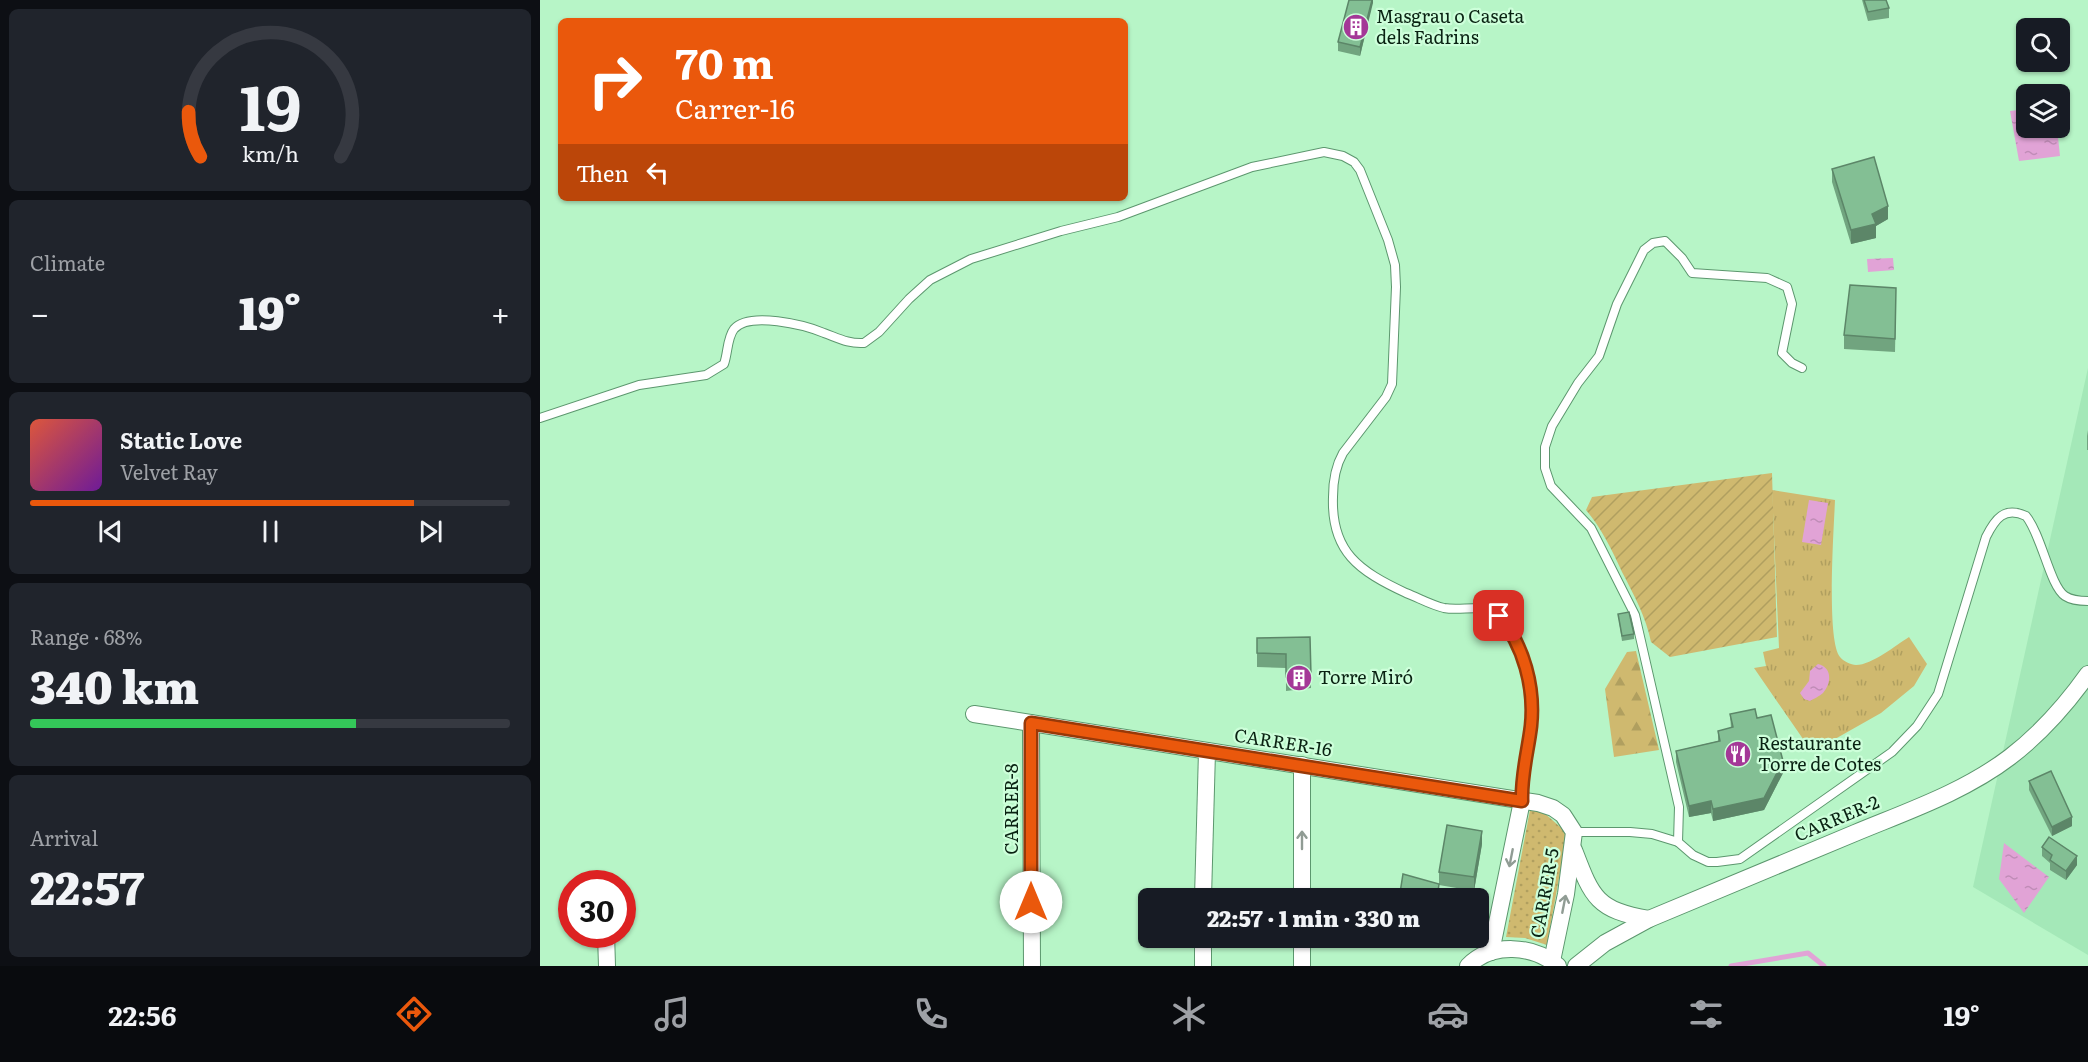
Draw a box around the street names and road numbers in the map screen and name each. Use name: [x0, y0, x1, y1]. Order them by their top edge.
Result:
street label: CARRER-16: [1232, 720, 1334, 763]
street label: CARRER-8: [997, 763, 1024, 855]
street label: CARRER-2: [1790, 788, 1883, 848]
street label: CARRER-5: [1522, 846, 1565, 940]

